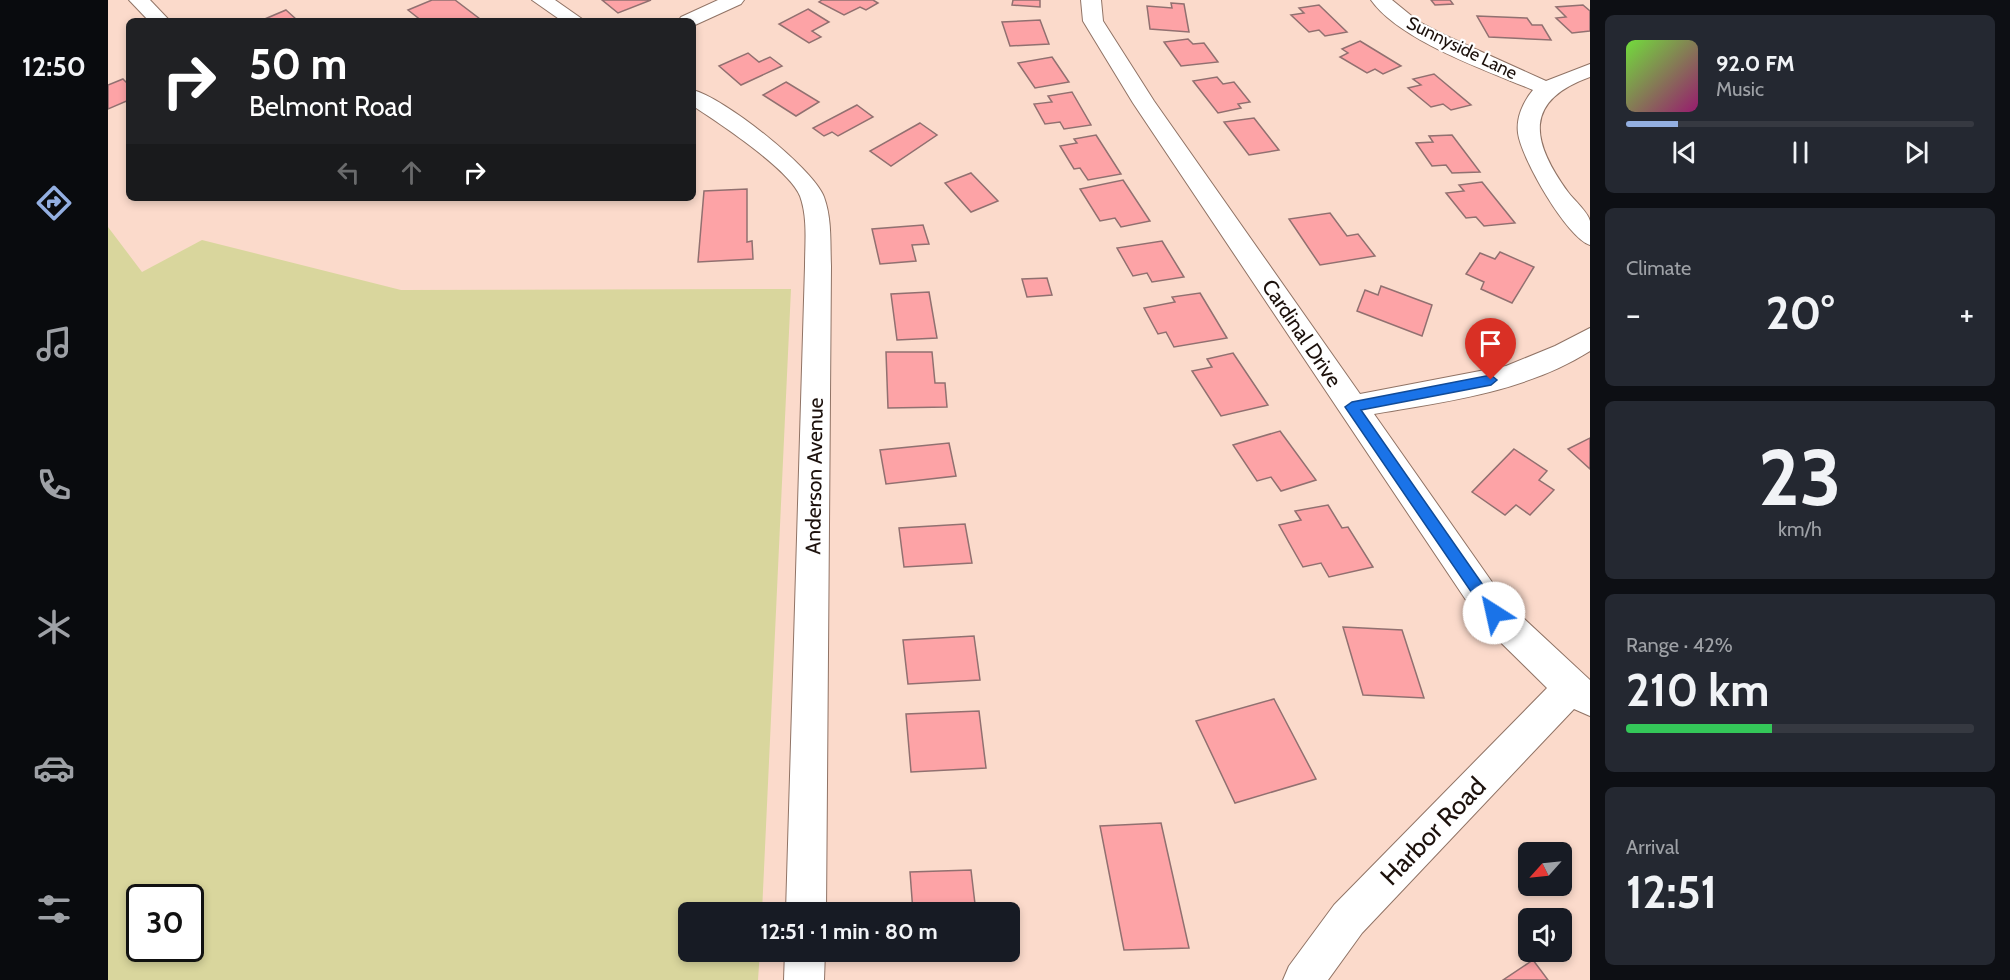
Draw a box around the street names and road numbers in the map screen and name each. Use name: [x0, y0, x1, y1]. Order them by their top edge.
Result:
street label: Sunnyside Lane: [1403, 12, 1521, 84]
street label: Cardinal Drive: [1257, 275, 1347, 392]
street label: Anderson Avenue: [800, 397, 828, 555]
street label: Harbor Road: [1374, 770, 1492, 892]

